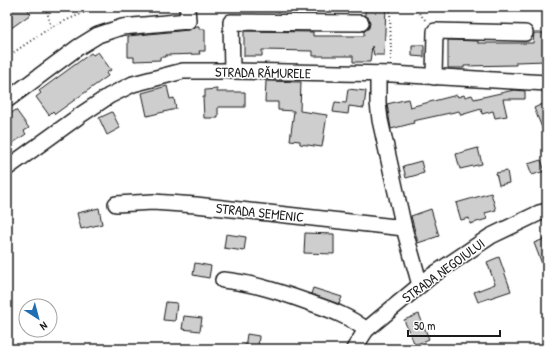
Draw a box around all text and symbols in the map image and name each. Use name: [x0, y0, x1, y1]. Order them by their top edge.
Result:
street label: STRADA RĂMURELE: [215, 62, 311, 82]
street label: STRADA SEMENIC: [215, 198, 305, 226]
street label: STRADA NEGOIULUI: [398, 233, 488, 307]
north arrow: [18, 298, 58, 338]
scale bar: [408, 312, 500, 338]
text: 50 m: [414, 317, 435, 334]
text: N: [37, 319, 50, 334]

